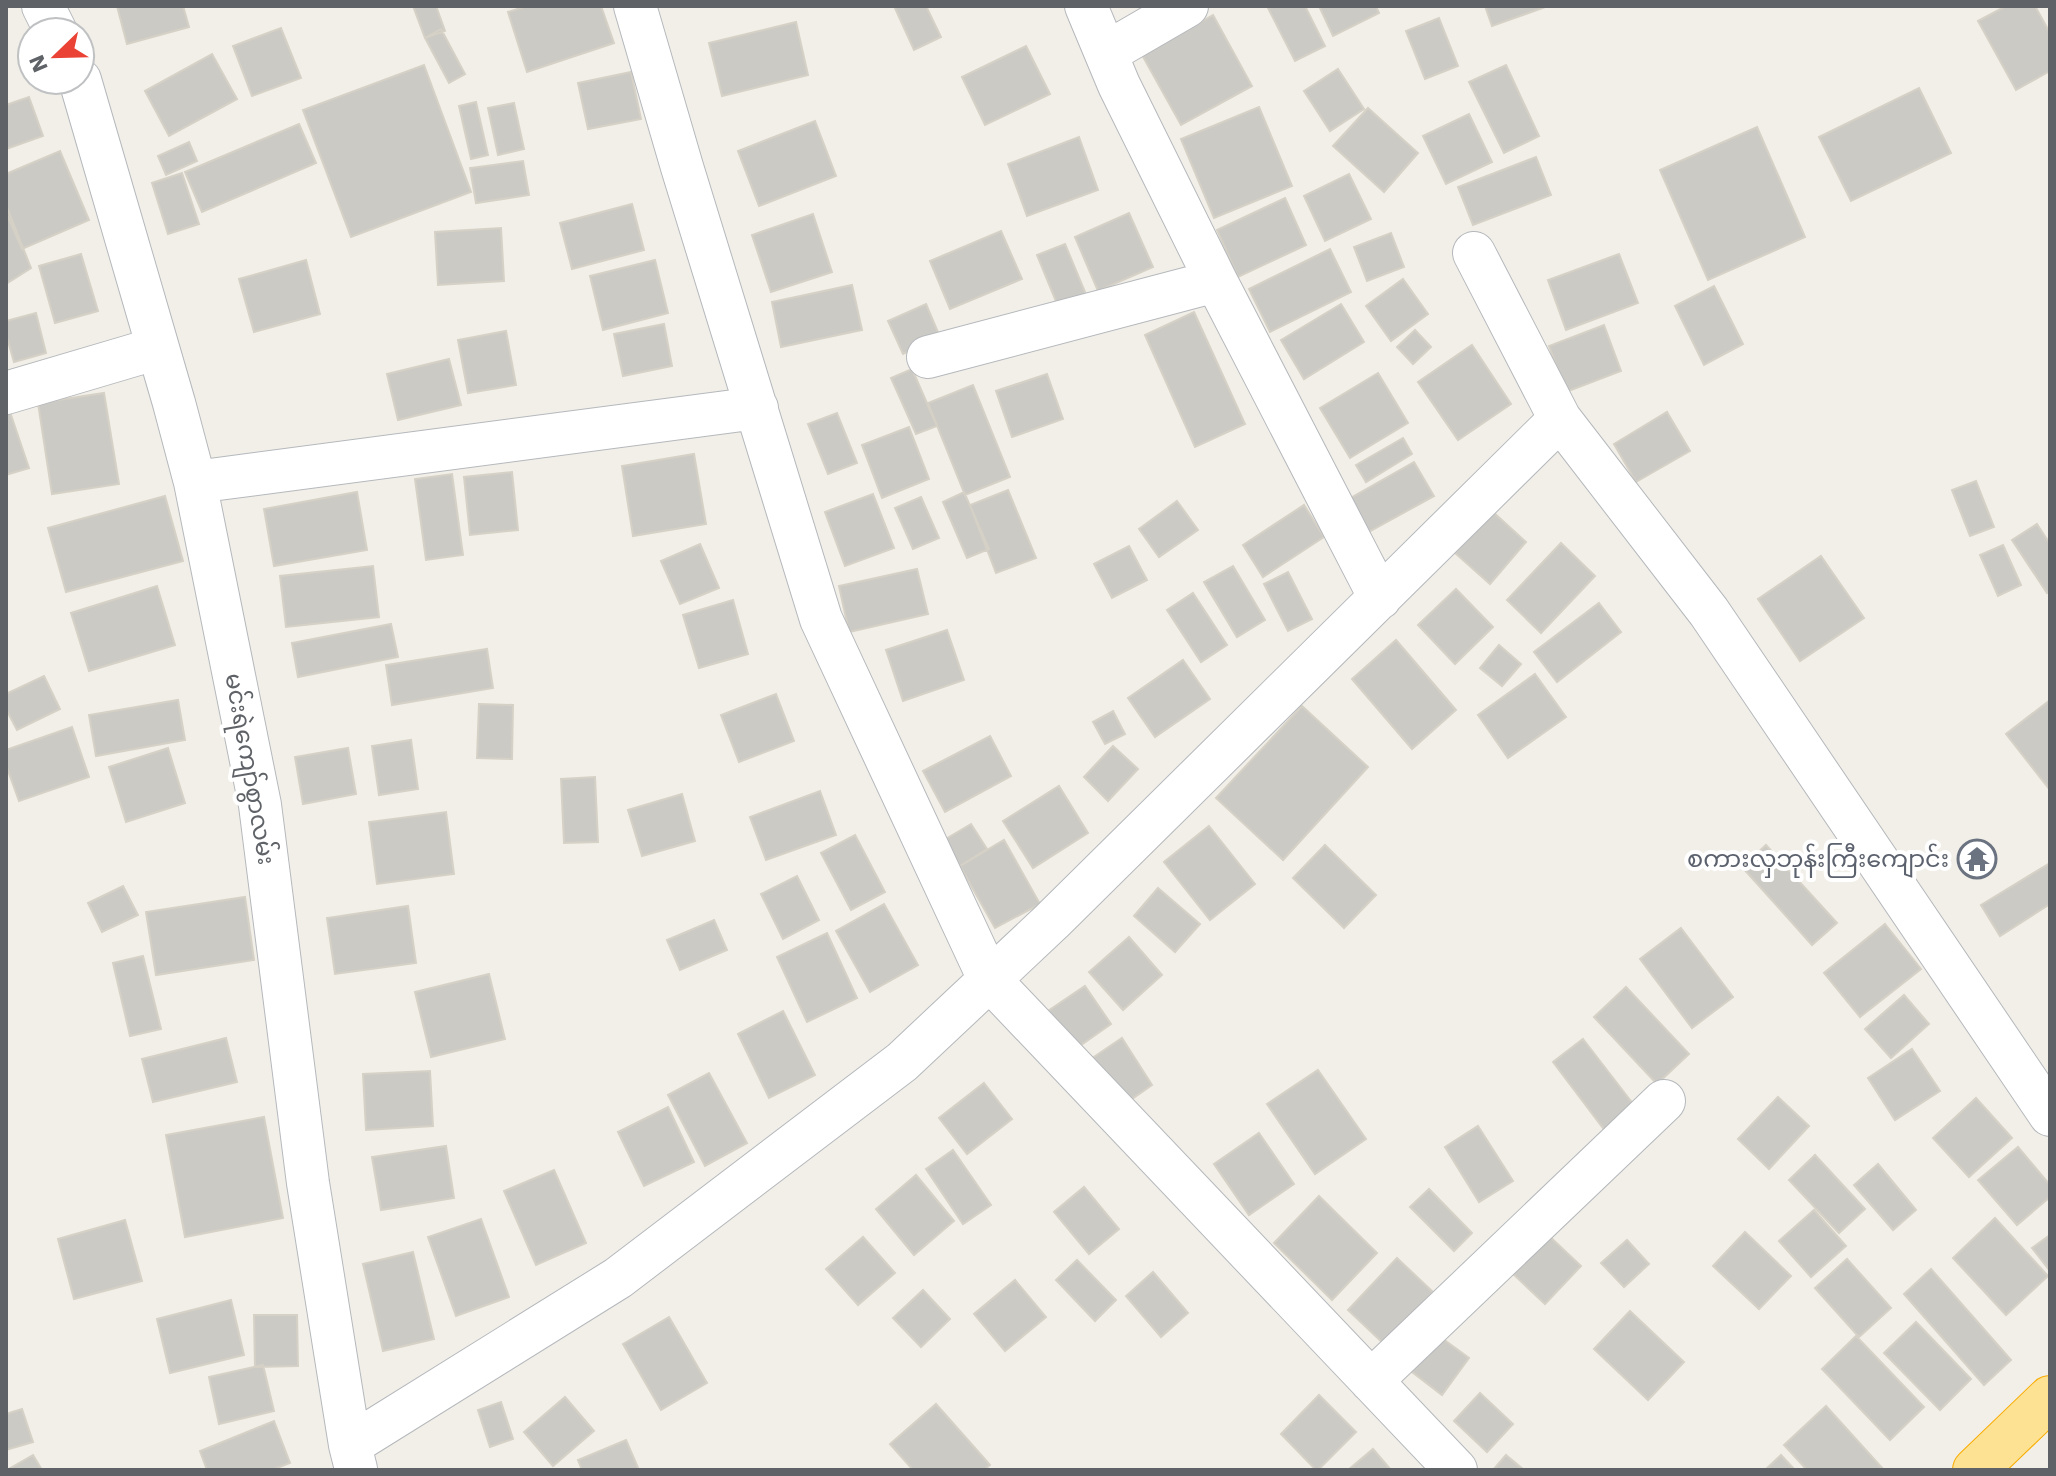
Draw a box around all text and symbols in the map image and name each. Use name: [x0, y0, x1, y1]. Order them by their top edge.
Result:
north arrow: [16, 16, 96, 96]
text: N: [23, 51, 53, 76]
street label: မင်းရဲကျော်စွာလမ်း: [214, 671, 283, 868]
temple icon: စကားလှဘုန်းကြီးကျောင်း: [1956, 838, 1998, 880]
place label: စကားလှဘုန်းကြီးကျောင်း: [1687, 843, 1949, 878]

